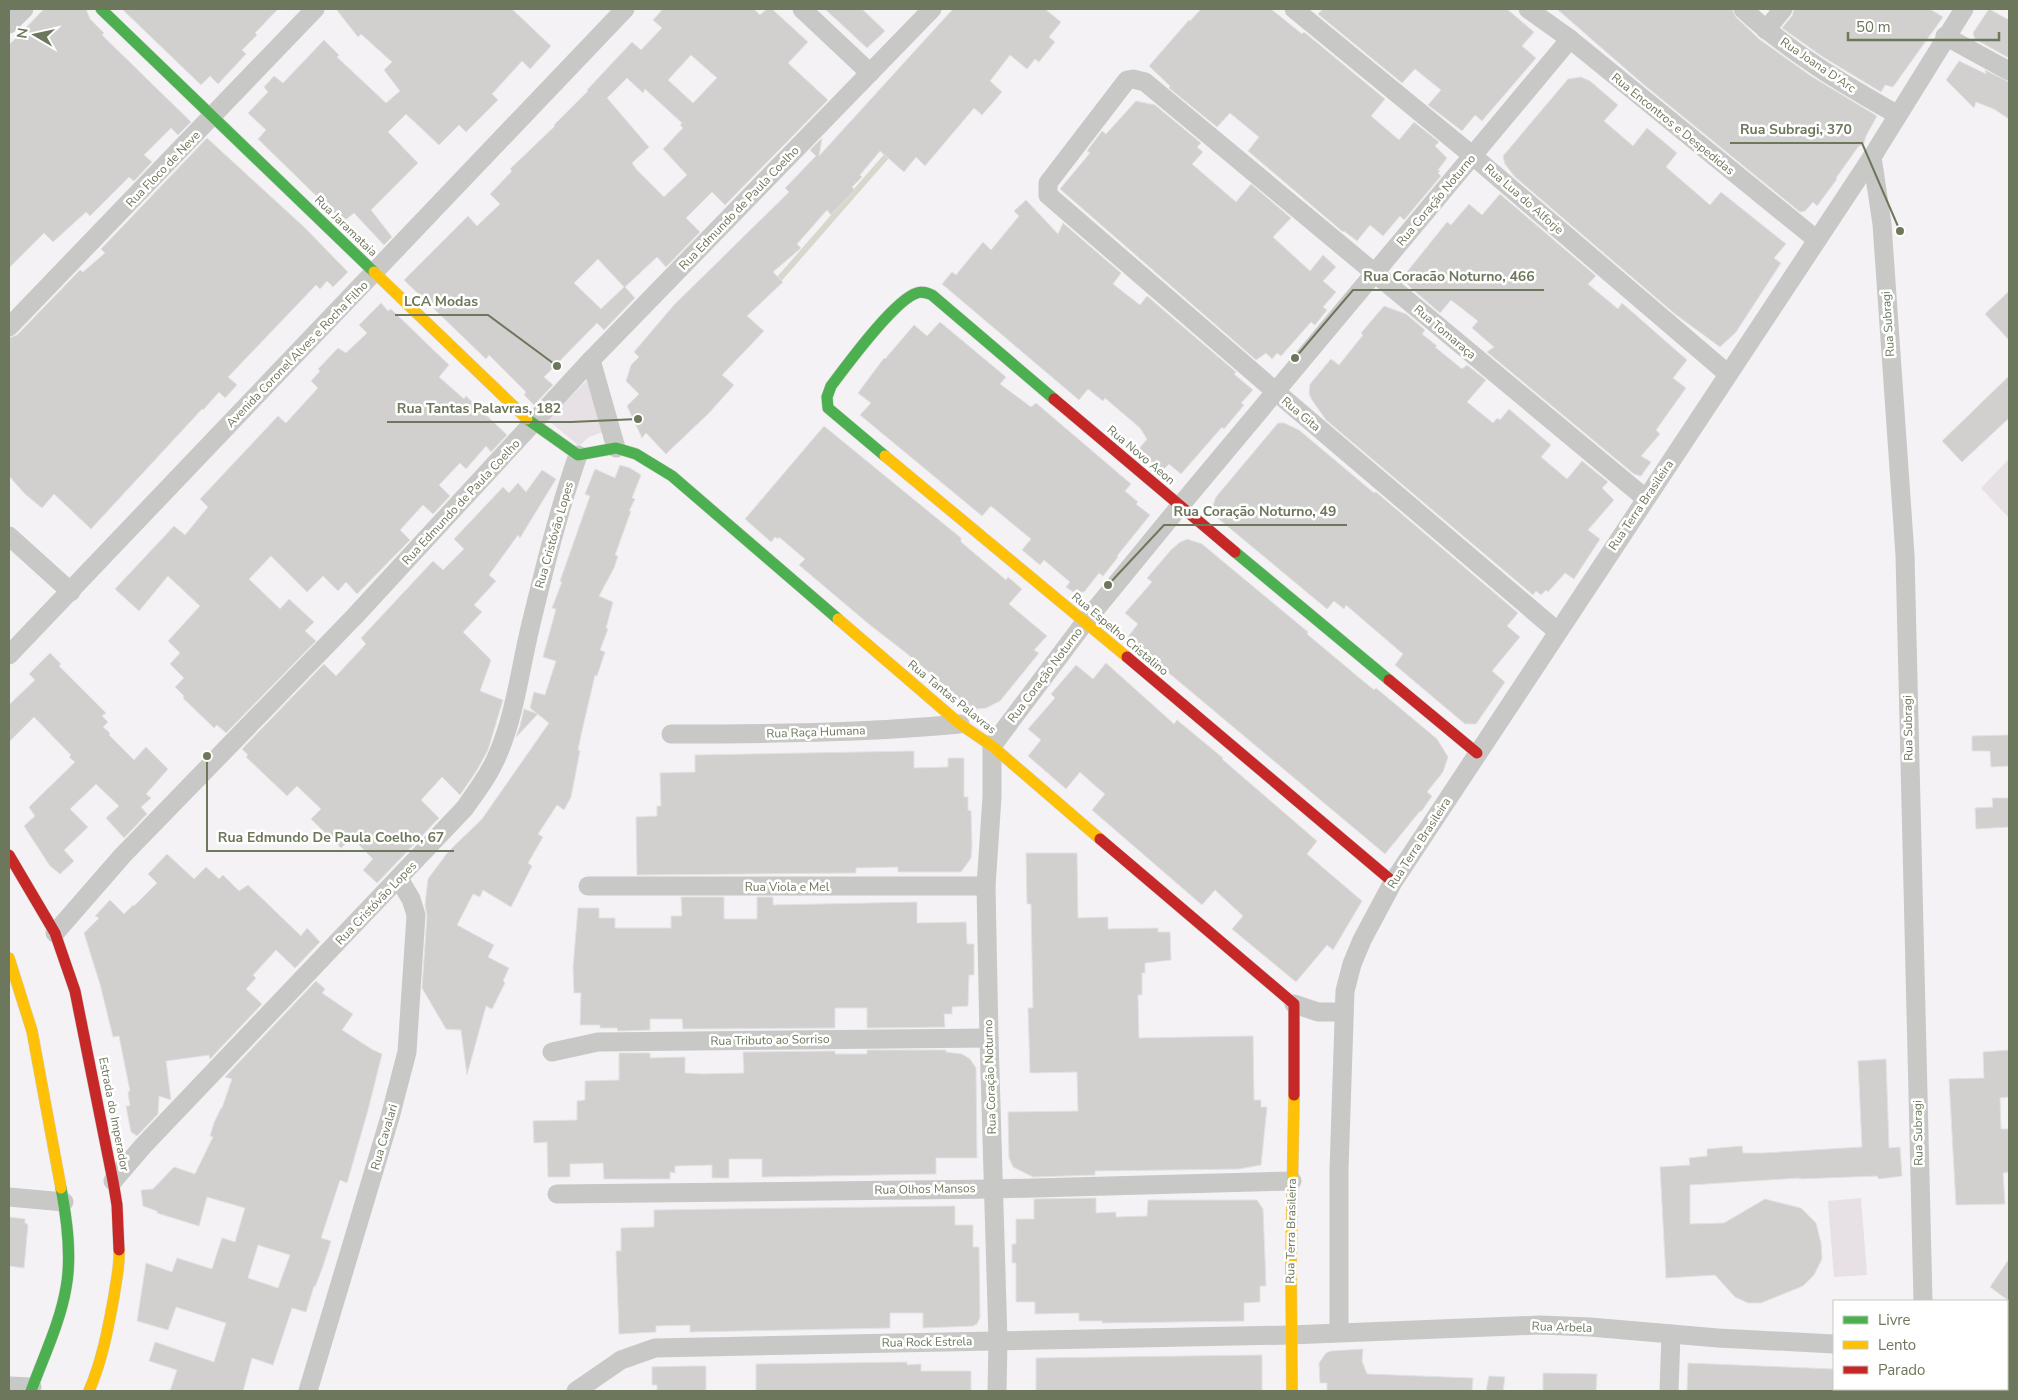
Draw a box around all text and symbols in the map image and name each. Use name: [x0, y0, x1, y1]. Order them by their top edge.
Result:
north arrow: [10, 10, 60, 60]
scale bar: [1848, 10, 1999, 42]
text: 50 m: [1856, 17, 1891, 37]
text: N: [12, 26, 33, 40]
street label: Rua Joana D'Arc: [1777, 34, 1859, 96]
street label: Rua Encontros e Despedidas: [1608, 69, 1738, 179]
callout: Rua Subragi, 370: [1730, 114, 1862, 143]
text: Rua Subragi, 370: [1740, 120, 1852, 139]
street label: Rua Floco de Neve: [122, 127, 204, 211]
street label: Rua Edmundo de Paula Coelho: [675, 142, 803, 273]
street label: Rua Coração Noturno: [1393, 151, 1479, 249]
street label: Rua Lua do Alforje: [1481, 160, 1567, 238]
street label: Rua Jaramataia: [311, 192, 381, 260]
callout: Rua Coracão Noturno, 466: [1353, 261, 1544, 290]
text: Rua Coracão Noturno, 466: [1363, 267, 1535, 286]
street label: Avenida Coronel Alves e Rocha Filho: [223, 277, 372, 431]
callout: LCA Modas: [395, 286, 488, 315]
street label: Rua Subragi: [1878, 291, 1898, 357]
text: LCA Modas: [404, 292, 478, 311]
street label: Rua Tomaraça: [1411, 301, 1479, 363]
callout: Rua Tantas Palavras, 182: [387, 393, 571, 422]
street label: Rua Gita: [1278, 393, 1324, 435]
text: Rua Tantas Palavras, 182: [397, 399, 561, 418]
street label: Rua Novo Aeon: [1104, 422, 1178, 488]
street label: Rua Edmundo de Paula Coelho: [398, 435, 524, 568]
street label: Rua Terra Brasileira: [1605, 457, 1677, 553]
street label: Rua Cristóvão Lopes: [531, 480, 577, 590]
callout: Rua Coração Noturno, 49: [1164, 496, 1347, 525]
text: Rua Coração Noturno, 49: [1174, 502, 1336, 521]
street label: Rua Espelho Cristalino: [1068, 589, 1172, 679]
street label: Rua Coração Noturno: [1004, 624, 1086, 726]
street label: Rua Tantas Palavras: [905, 656, 1000, 738]
street label: Rua Subragi: [1899, 695, 1917, 761]
street label: Rua Raça Humana: [766, 722, 866, 742]
street label: Rua Terra Brasileira: [1384, 794, 1454, 892]
callout: Rua Edmundo De Paula Coelho, 67: [207, 822, 454, 851]
text: Rua Edmundo De Paula Coelho, 67: [218, 828, 444, 847]
street label: Rua Cristóvão Lopes: [332, 858, 420, 948]
street label: Rua Viola e Mel: [745, 879, 830, 895]
street label: Rua Coração Noturno: [980, 1019, 1000, 1135]
street label: Rua Tributo ao Sorriso: [710, 1031, 830, 1049]
street label: Estrada do Imperador: [95, 1056, 133, 1173]
street label: Rua Subragi: [1909, 1100, 1927, 1166]
street label: Rua Cavalari: [367, 1102, 401, 1172]
street label: Rua Terra Brasileira: [1282, 1178, 1300, 1284]
street label: Rua Olhos Mansos: [874, 1180, 976, 1198]
legend: [1833, 1300, 2008, 1390]
text: Livre: [1878, 1310, 1911, 1330]
street label: Rua Arbela: [1531, 1318, 1593, 1336]
street label: Rua Rock Estrela: [881, 1333, 973, 1351]
text: Lento: [1878, 1335, 1916, 1355]
text: Parado: [1878, 1360, 1925, 1380]

